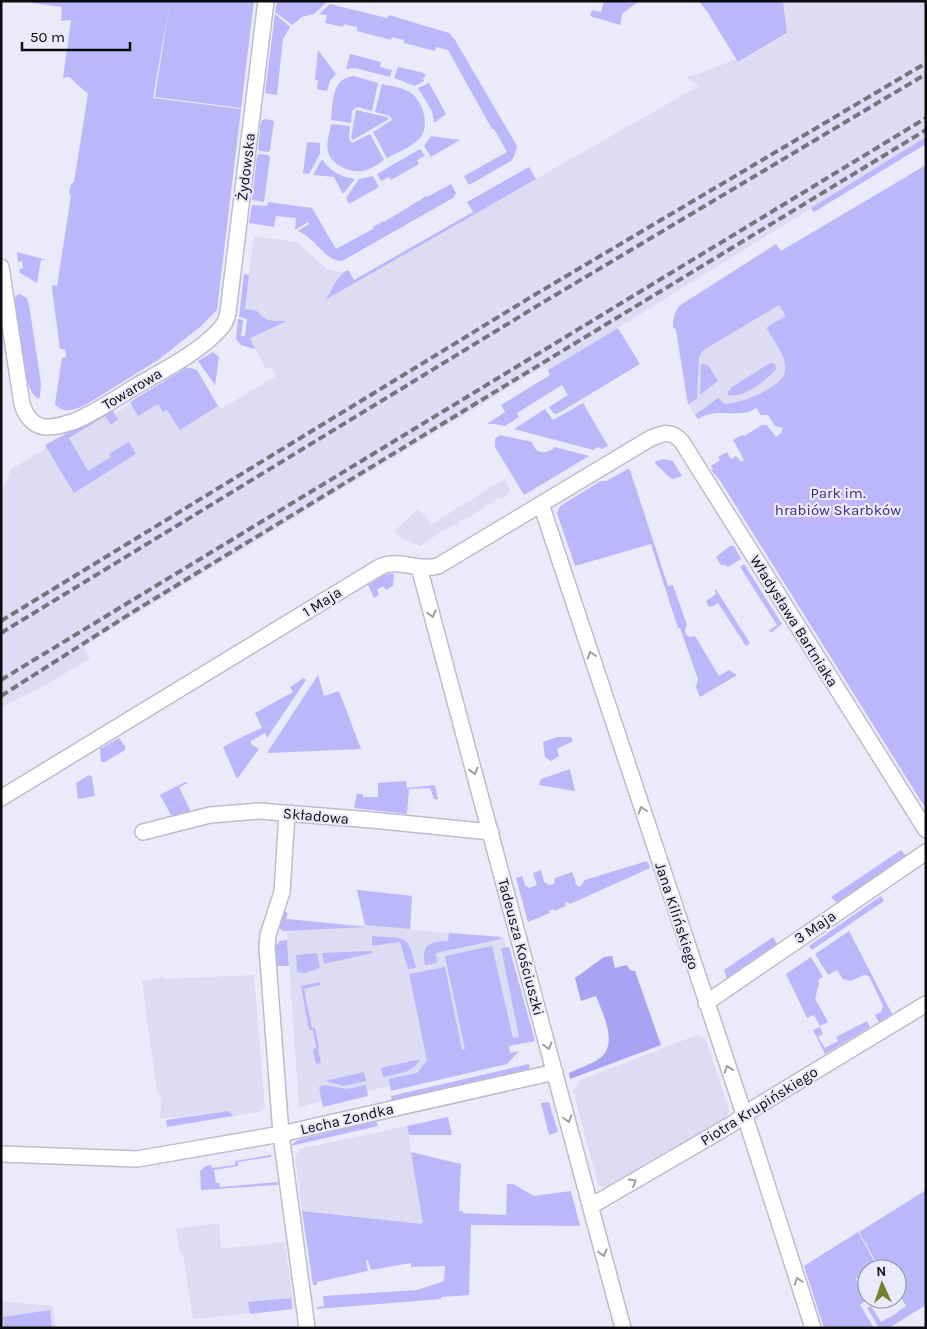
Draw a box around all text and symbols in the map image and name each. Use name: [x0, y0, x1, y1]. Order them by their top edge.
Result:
scale bar: [22, 20, 130, 52]
text: 50 m: [30, 28, 65, 46]
street label: Żydowska: [233, 132, 259, 202]
street label: Towarowa: [99, 364, 165, 414]
park label: Park im. hrabiów Skarbków: [775, 484, 901, 519]
street label: Władysława Bartniaka: [746, 552, 842, 690]
street label: 1 Maja: [299, 583, 345, 621]
one-way arrow: [426, 609, 437, 618]
one-way arrow: [587, 652, 597, 660]
one-way arrow: [468, 766, 478, 774]
street label: Składowa: [282, 804, 350, 828]
one-way arrow: [638, 806, 648, 814]
street label: Jana Kilińskiego: [651, 860, 703, 972]
street label: Tadeusza Kościuszki: [494, 876, 548, 1018]
street label: 3 Maja: [791, 907, 839, 947]
one-way arrow: [542, 1041, 553, 1050]
street label: Piotra Krupińskiego: [697, 1063, 821, 1149]
one-way arrow: [724, 1065, 734, 1073]
street label: Lecha Zondka: [299, 1100, 395, 1138]
one-way arrow: [562, 1115, 572, 1123]
one-way arrow: [628, 1178, 637, 1188]
one-way arrow: [598, 1249, 608, 1257]
north arrow: [857, 1259, 907, 1309]
text: N: [876, 1263, 887, 1280]
one-way arrow: [793, 1278, 803, 1286]

